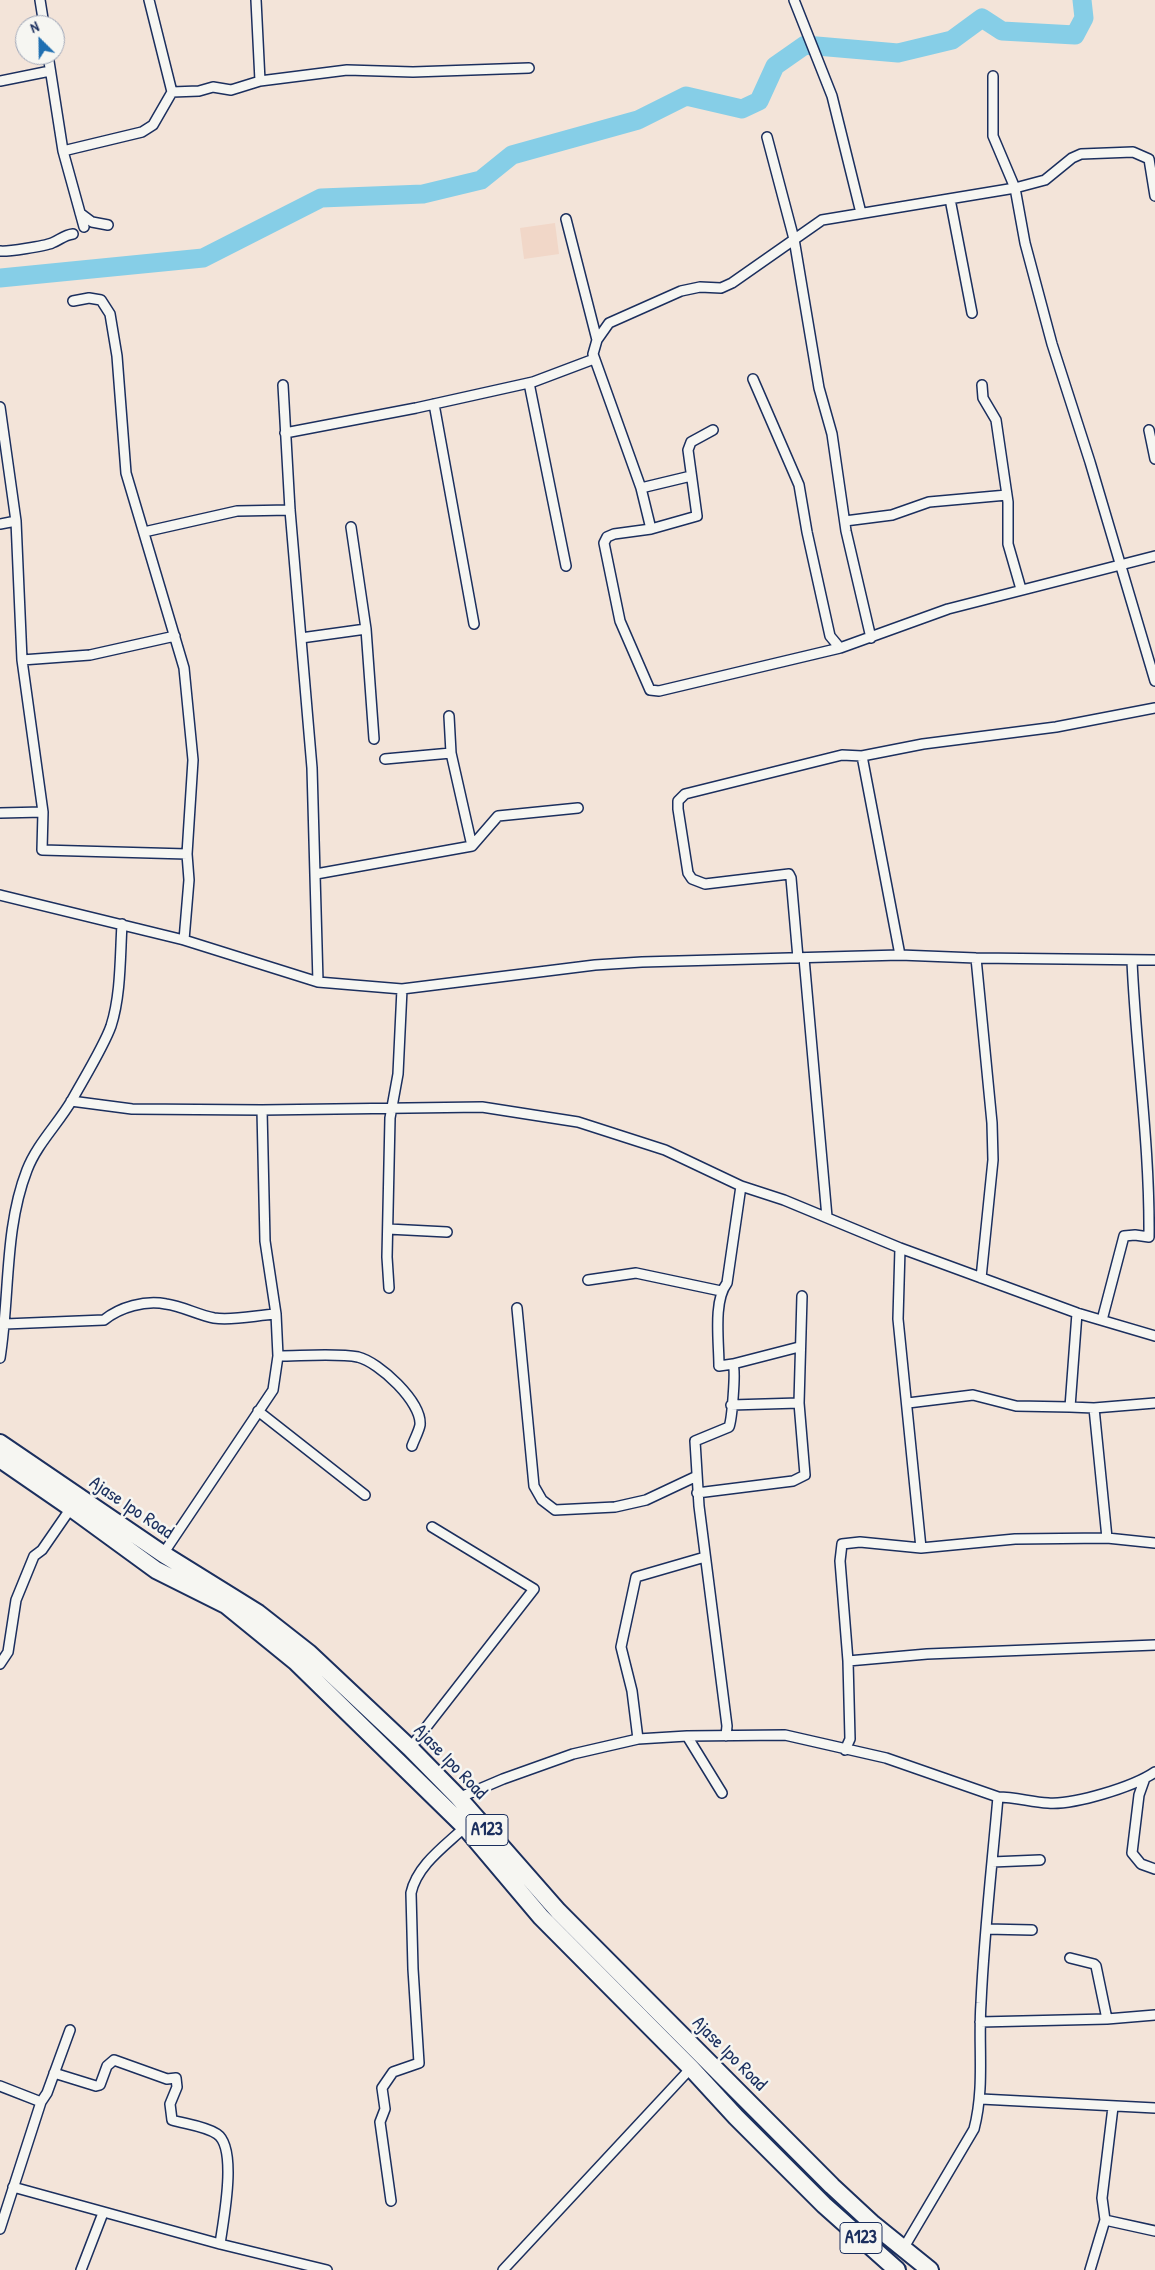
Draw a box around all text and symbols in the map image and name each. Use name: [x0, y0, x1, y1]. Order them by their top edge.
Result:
north arrow: [15, 15, 65, 65]
text: N: [27, 16, 41, 37]
street label: Ajase Ipo Road: [85, 1472, 177, 1544]
street label: Ajase Ipo Road: [408, 1719, 492, 1805]
road number: A123: [466, 1814, 508, 1846]
street label: Ajase Ipo Road: [687, 2012, 771, 2096]
road number: A123: [840, 2222, 882, 2254]

